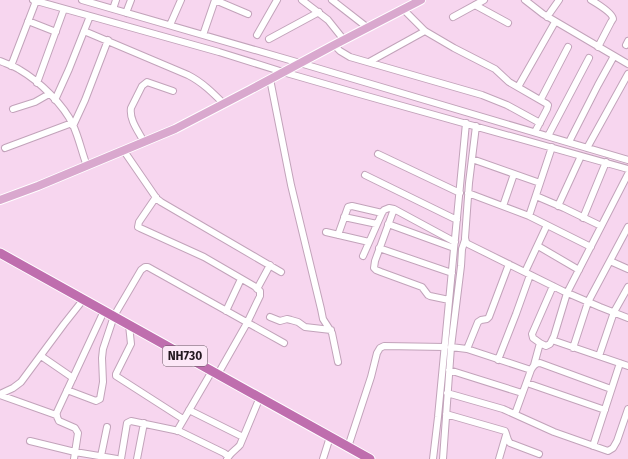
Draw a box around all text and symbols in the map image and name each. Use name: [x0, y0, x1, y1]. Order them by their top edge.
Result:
road number: NH730: [163, 346, 207, 366]

